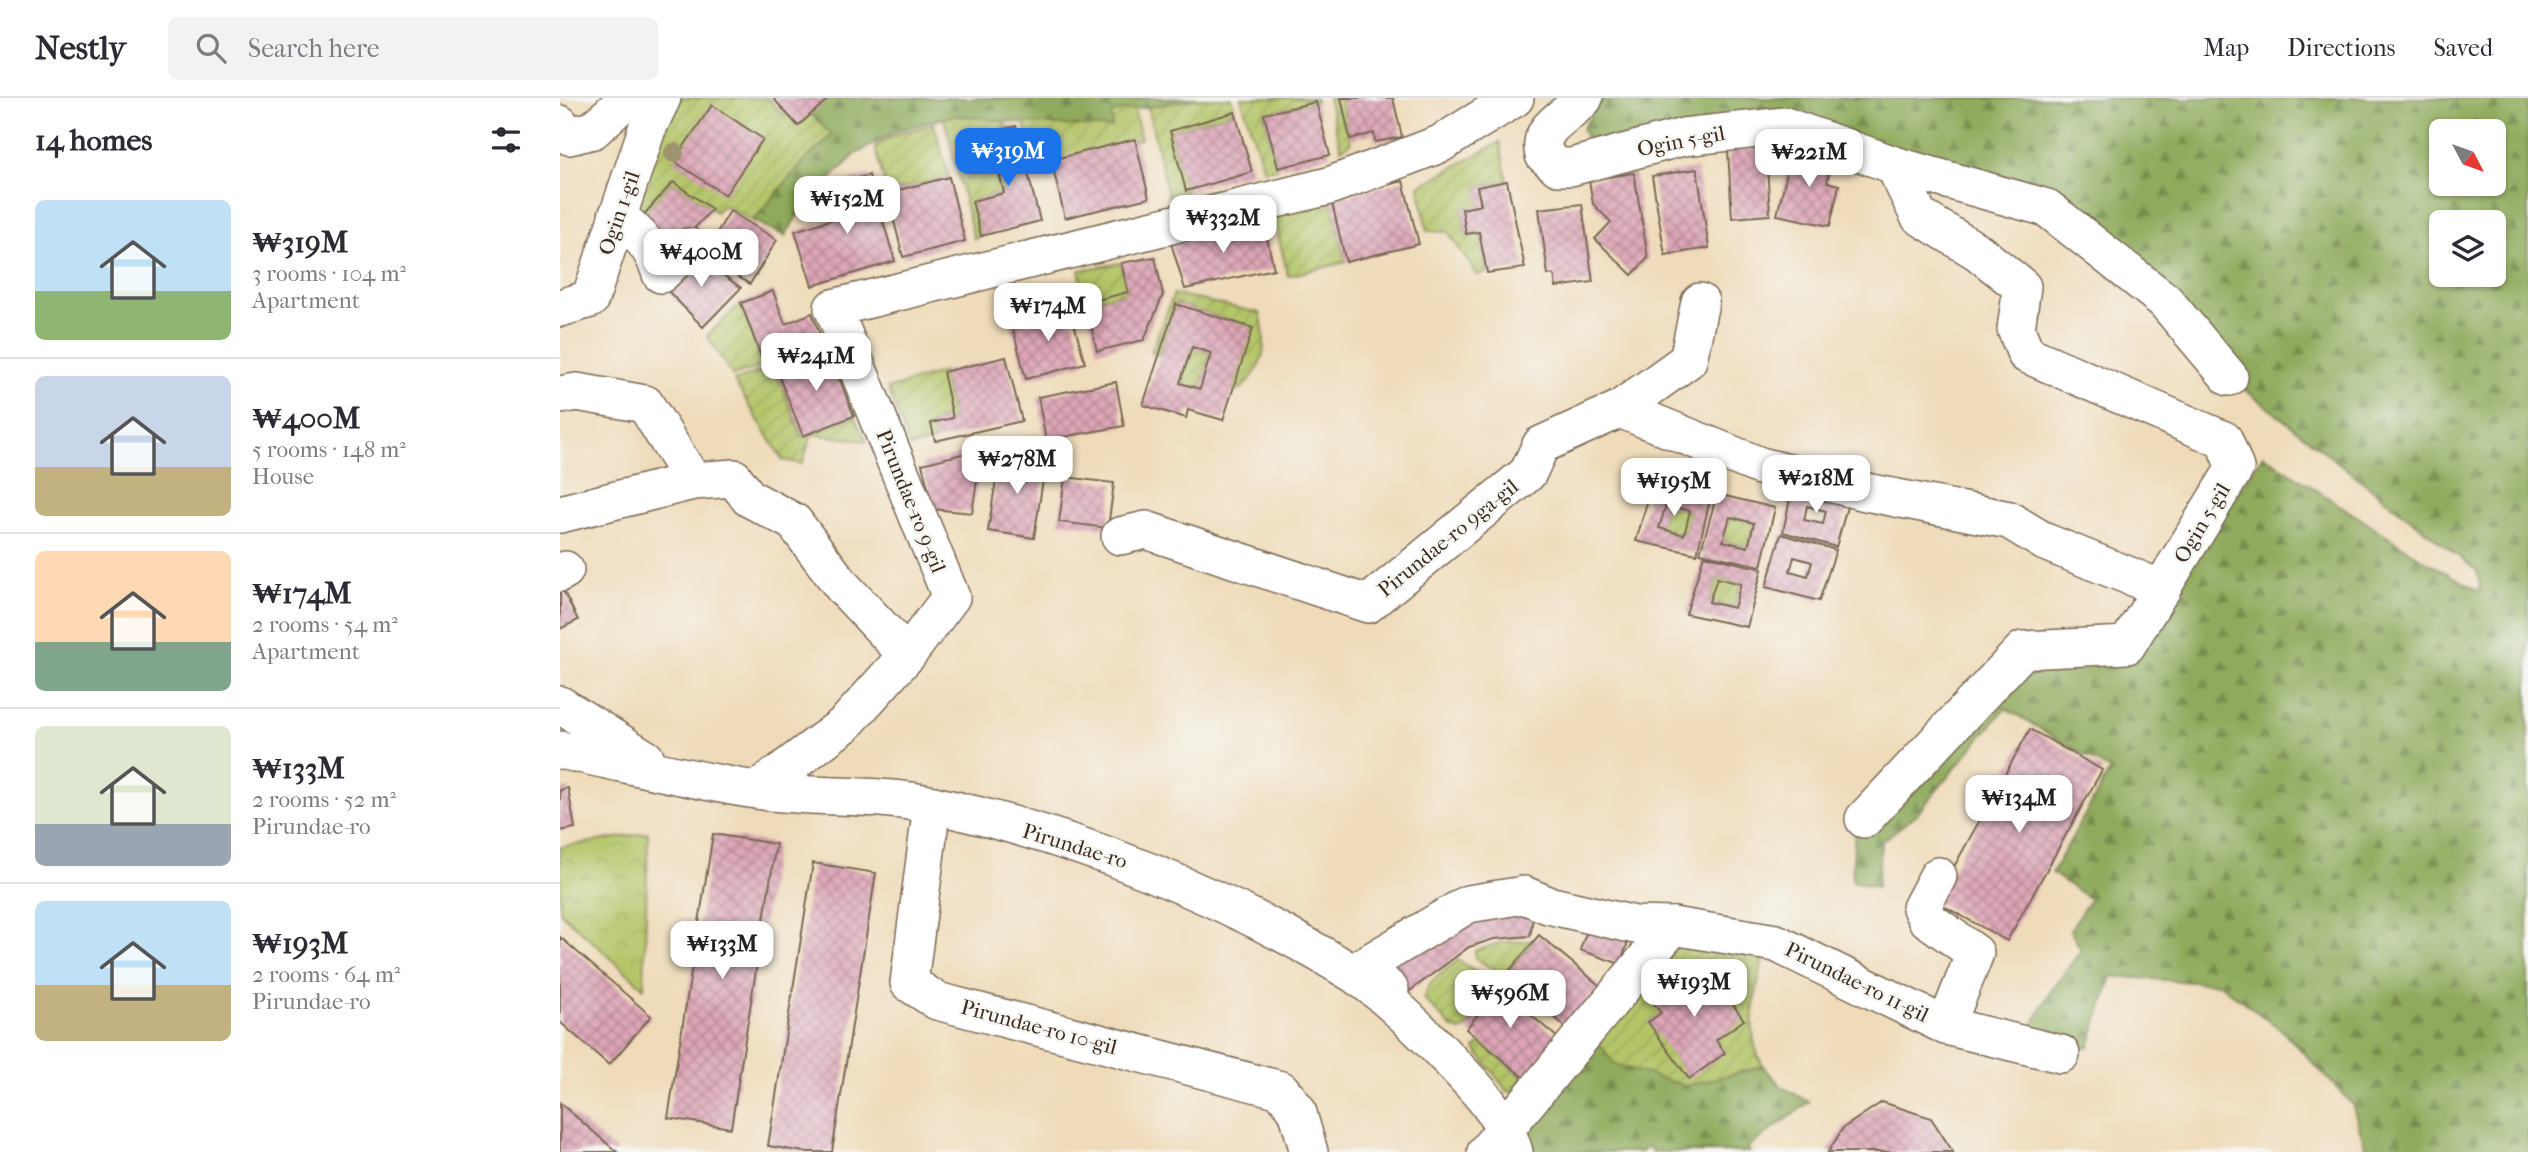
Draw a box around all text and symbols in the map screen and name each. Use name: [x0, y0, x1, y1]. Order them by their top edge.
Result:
search box: [168, 17, 658, 80]
text: Nestly: [35, 29, 126, 68]
icon: search: [192, 29, 230, 67]
text: Search here: [248, 33, 380, 64]
text: Map: [2203, 34, 2249, 62]
text: Directions: [2287, 34, 2395, 62]
text: Saved: [2433, 34, 2493, 62]
north arrow: [2429, 119, 2506, 196]
map controls: [2429, 119, 2506, 287]
icon: filters: [487, 121, 525, 159]
street label: Ogin 5-gil: [1635, 121, 1727, 161]
text: 14 homes: [35, 123, 152, 158]
pin: ₩319M: [959, 129, 1057, 188]
pin: ₩221M: [1760, 130, 1858, 189]
text: ₩319M: [971, 137, 1045, 164]
text: ₩221M: [1771, 138, 1847, 165]
street label: Ogin 1-gil: [593, 168, 645, 258]
pin: ₩152M: [798, 176, 896, 236]
text: ₩152M: [810, 185, 884, 212]
pin: ₩332M: [1174, 195, 1272, 255]
text: ₩332M: [1186, 204, 1260, 231]
button: layers: [2429, 210, 2506, 287]
text: ₩319M: [252, 225, 348, 260]
icon: home: [91, 228, 175, 312]
pin: ₩400M: [652, 230, 750, 289]
text: ₩400M: [659, 238, 743, 265]
text: 3 rooms · 104 m²: [252, 260, 406, 287]
pin: ₩174M: [999, 284, 1097, 343]
text: Apartment: [252, 287, 360, 314]
text: ₩174M: [1010, 292, 1086, 319]
pin: ₩241M: [767, 334, 865, 393]
text: ₩241M: [777, 342, 855, 369]
text: ₩400M: [252, 401, 360, 436]
icon: home: [91, 404, 175, 488]
street label: Pirundae-ro 9-gil: [871, 426, 951, 576]
text: 5 rooms · 148 m²: [252, 436, 406, 463]
pin: ₩278M: [968, 436, 1066, 496]
text: ₩278M: [978, 445, 1056, 472]
pin: ₩218M: [1767, 456, 1865, 515]
pin: ₩195M: [1625, 458, 1723, 518]
text: House: [252, 463, 314, 490]
text: ₩218M: [1778, 464, 1854, 491]
text: ₩195M: [1637, 467, 1711, 494]
street label: Pirundae-ro 9ga-gil: [1373, 474, 1523, 602]
street label: Ogin 5-gil: [2169, 479, 2235, 567]
text: ₩174M: [252, 576, 352, 611]
icon: home: [91, 579, 175, 663]
text: 2 rooms · 54 m²: [252, 611, 398, 638]
text: Apartment: [252, 638, 360, 665]
text: ₩133M: [252, 751, 345, 786]
icon: home: [91, 754, 175, 838]
pin: ₩134M: [1970, 776, 2068, 835]
text: ₩134M: [1981, 784, 2057, 811]
text: 2 rooms · 52 m²: [252, 786, 396, 813]
text: Pirundae-ro: [252, 813, 371, 840]
street label: Pirundae-ro: [1020, 819, 1130, 873]
pin: ₩133M: [673, 922, 771, 981]
text: ₩193M: [252, 926, 348, 961]
icon: home: [91, 929, 175, 1013]
text: ₩133M: [686, 930, 758, 957]
street label: Pirundae-ro 11-gil: [1781, 937, 1933, 1027]
pin: ₩193M: [1645, 960, 1743, 1019]
text: 2 rooms · 64 m²: [252, 961, 400, 988]
text: ₩193M: [1657, 968, 1731, 995]
pin: ₩596M: [1461, 970, 1559, 1030]
text: ₩596M: [1471, 979, 1549, 1006]
text: Pirundae-ro: [252, 988, 371, 1015]
street label: Pirundae-ro 10-gil: [958, 995, 1120, 1059]

